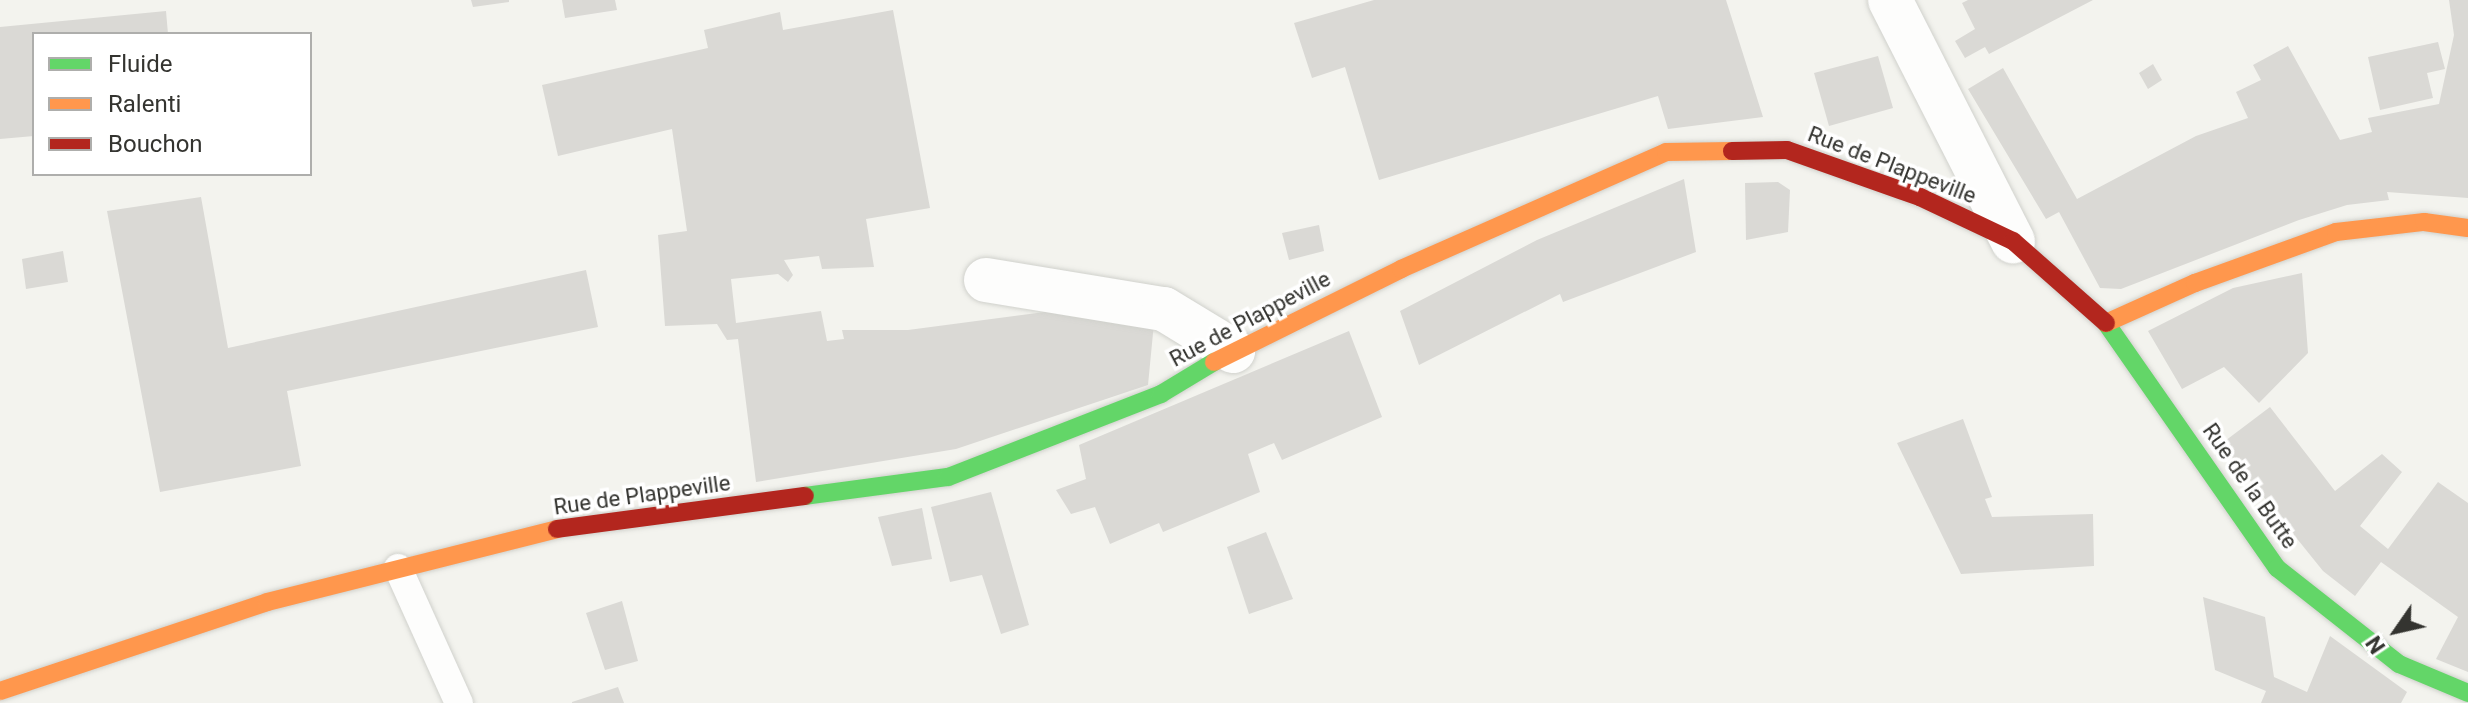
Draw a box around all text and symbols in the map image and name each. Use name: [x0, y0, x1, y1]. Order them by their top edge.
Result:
legend: [32, 32, 312, 176]
text: Fluide: [108, 50, 172, 78]
text: Ralenti: [108, 90, 181, 118]
street label: Rue de Plappeville: [1804, 121, 1980, 209]
text: Bouchon: [108, 130, 203, 158]
street label: Rue de Plappeville: [1165, 266, 1335, 372]
street label: Rue de la Butte: [2197, 418, 2303, 554]
street label: Rue de Plappeville: [552, 470, 732, 520]
north arrow: [2356, 591, 2436, 671]
text: N: [2361, 631, 2390, 658]

